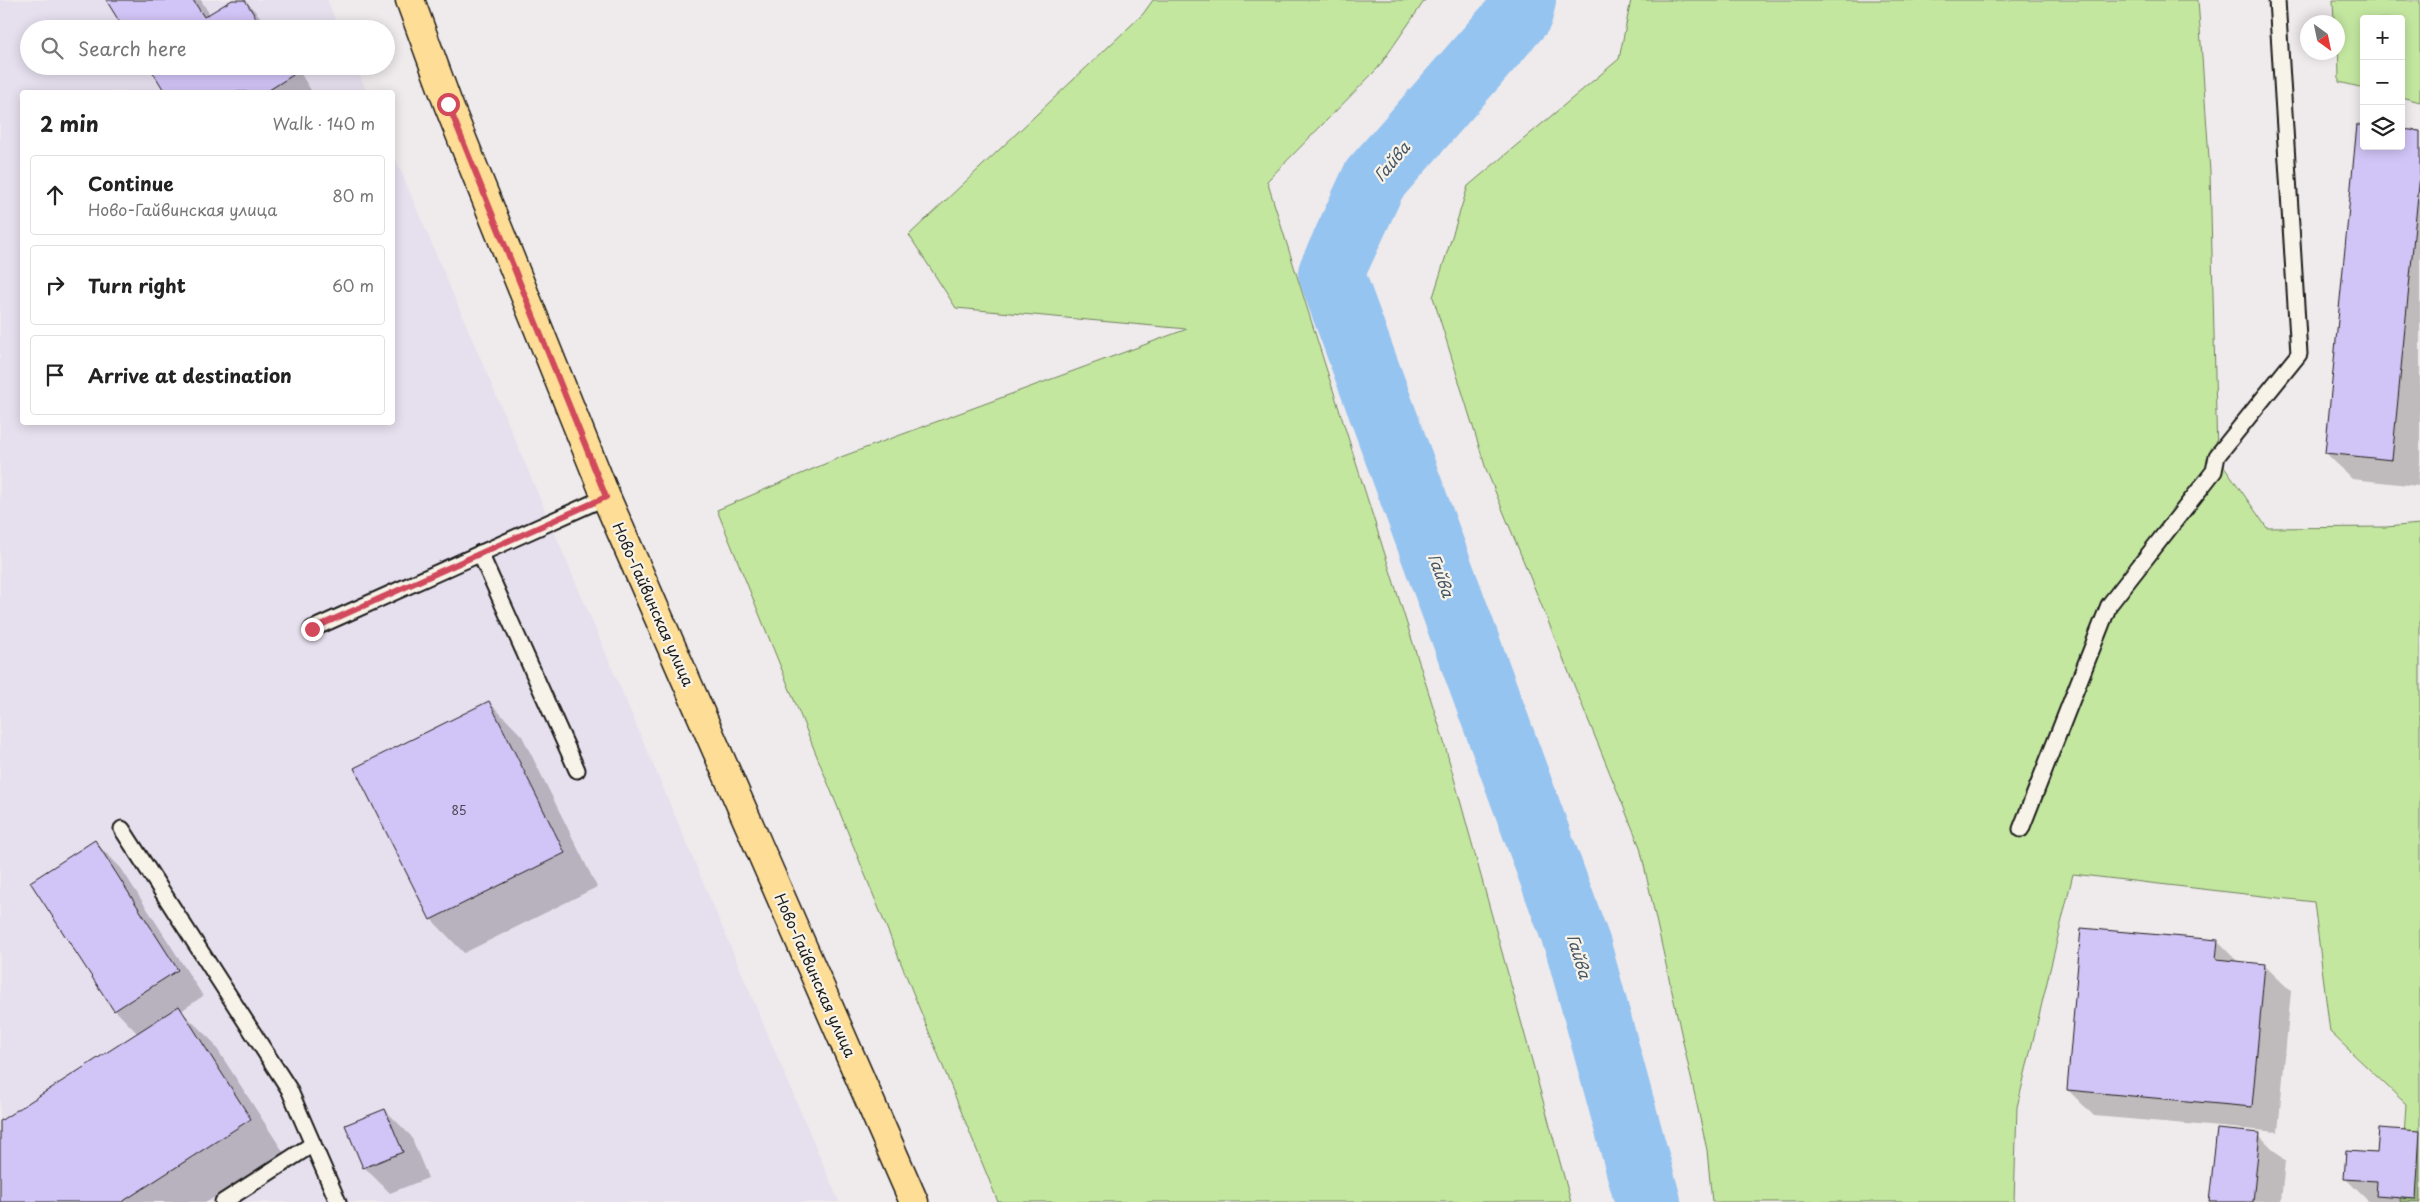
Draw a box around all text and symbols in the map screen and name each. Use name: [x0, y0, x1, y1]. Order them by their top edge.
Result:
north arrow: [2300, 15, 2345, 60]
map controls: [2360, 15, 2405, 150]
button: +: [2360, 15, 2405, 60]
search box: [20, 20, 395, 75]
icon: search: [38, 34, 66, 62]
text: Search here: [78, 34, 187, 62]
button: −: [2360, 60, 2405, 105]
route start: [437, 93, 460, 116]
button: layers: [2360, 105, 2405, 150]
text: 2 min: [40, 107, 99, 139]
text: Walk · 140 m: [273, 111, 375, 135]
water label: Гайва: [1367, 135, 1415, 186]
text: Continue: [88, 169, 174, 197]
icon: ahead: [41, 181, 69, 209]
text: 80 m: [332, 183, 374, 207]
text: Ново-Гайвинская улица: [88, 197, 277, 221]
icon: right: [41, 271, 69, 299]
text: Turn right: [88, 271, 186, 299]
text: 60 m: [332, 273, 374, 297]
icon: arrive: [41, 361, 69, 389]
text: Arrive at destination: [88, 361, 292, 389]
street label: Ново-Гайвинская улица: [607, 518, 701, 690]
water label: Гайва: [1423, 550, 1461, 601]
route end: [301, 618, 324, 641]
house number: 85: [452, 801, 466, 819]
street label: Ново-Гайвинская улица: [769, 889, 863, 1061]
water label: Гайва: [1562, 931, 1598, 982]

